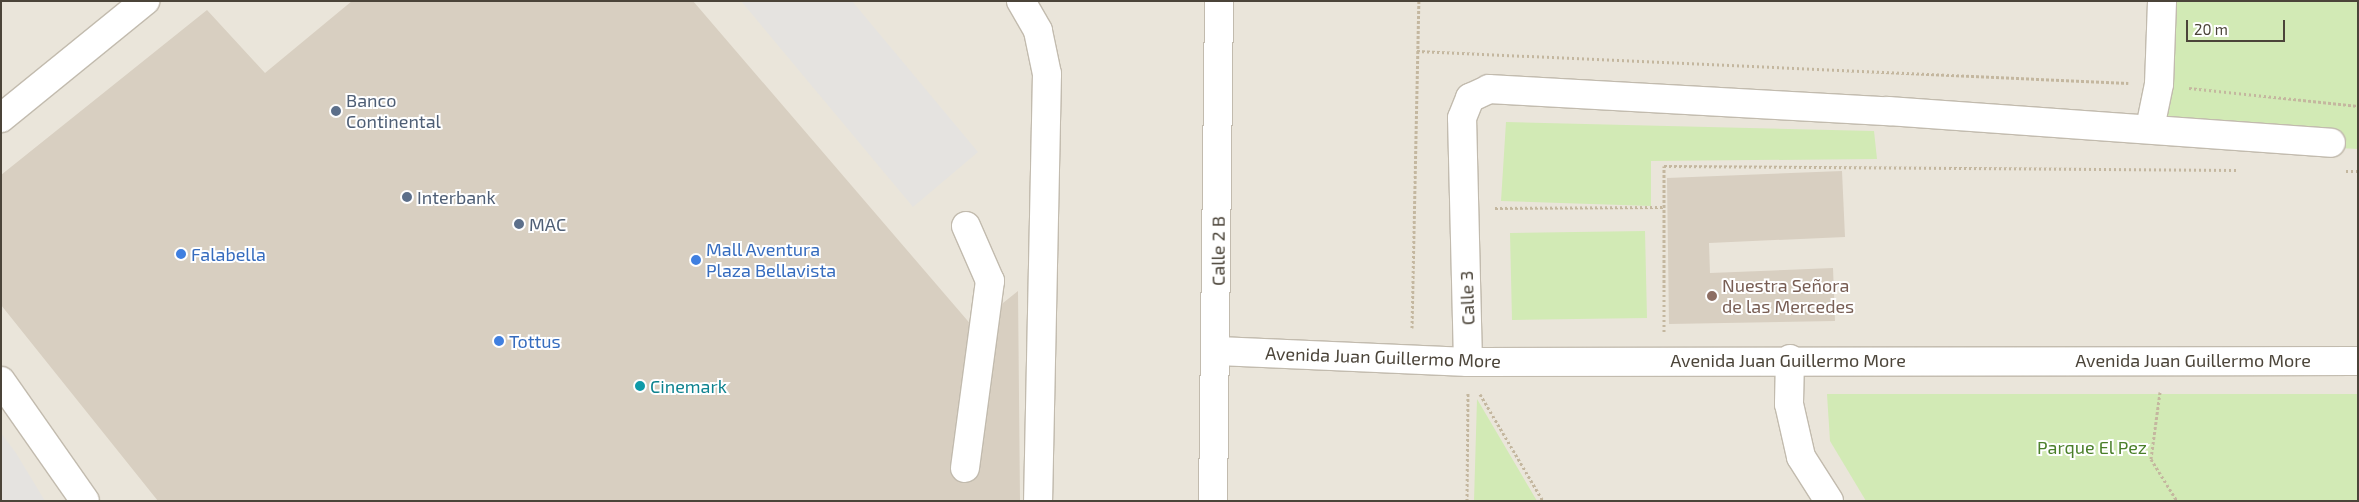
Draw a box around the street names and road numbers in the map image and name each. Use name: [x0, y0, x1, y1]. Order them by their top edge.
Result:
street label: Calle 2 B: [1207, 216, 1229, 286]
street label: Calle 3: [1455, 270, 1479, 326]
street label: Avenida Juan Guillermo More: [1265, 342, 1501, 372]
street label: Avenida Juan Guillermo More: [1670, 349, 1906, 371]
street label: Avenida Juan Guillermo More: [2075, 349, 2311, 371]

